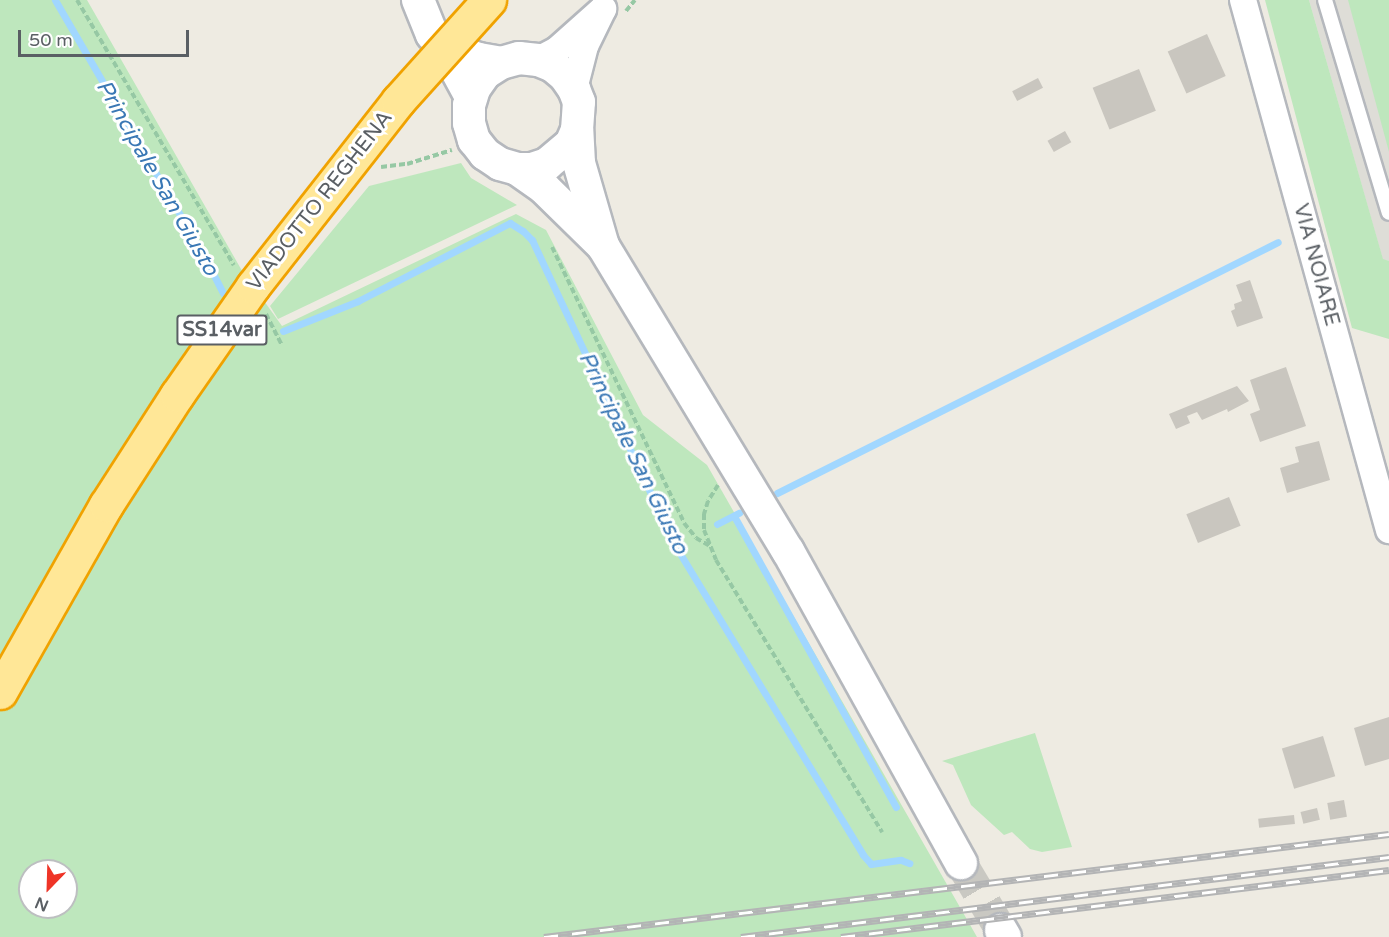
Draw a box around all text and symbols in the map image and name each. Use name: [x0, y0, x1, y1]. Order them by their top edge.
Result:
scale bar: [21, 18, 192, 56]
text: 50 m: [29, 29, 73, 51]
water label: Principale San Giusto: [90, 75, 224, 281]
street label: VIADOTTO REGHENA: [242, 106, 398, 296]
street label: VIA NOIARE: [1288, 201, 1344, 329]
road number: SS14var: [176, 313, 268, 347]
water label: Principale San Giusto: [573, 348, 693, 558]
north arrow: [18, 859, 78, 919]
text: N: [32, 892, 52, 915]

